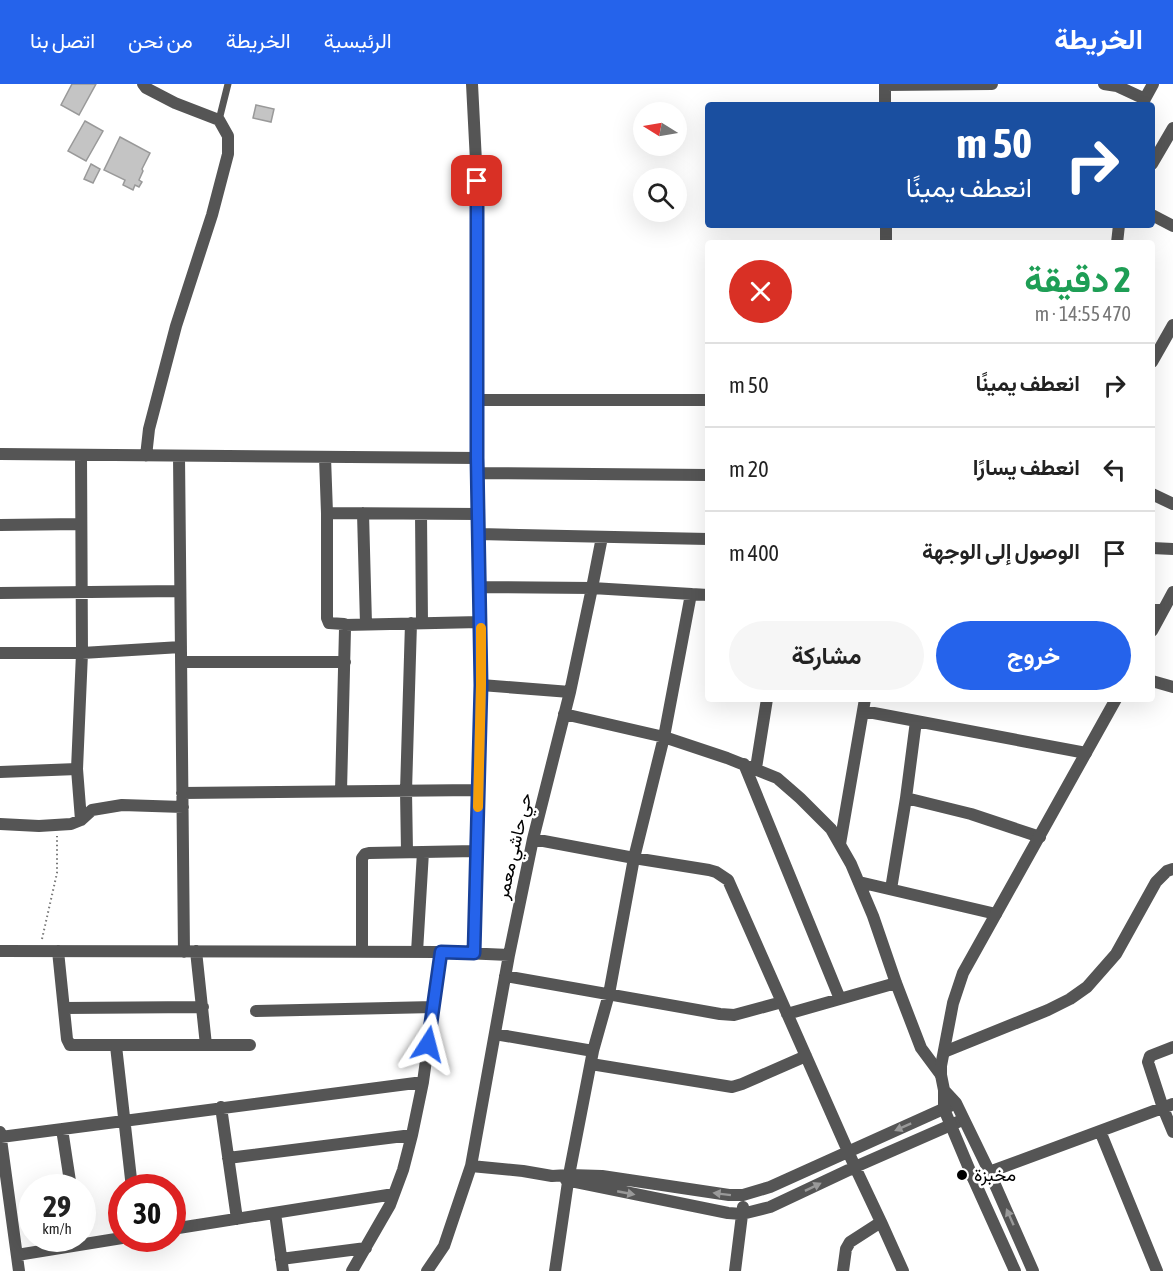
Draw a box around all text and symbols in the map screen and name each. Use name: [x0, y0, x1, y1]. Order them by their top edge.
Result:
text: الخريطة: [1054, 23, 1143, 55]
text: اتصل بنا: [30, 28, 95, 52]
text: من نحن: [128, 28, 193, 52]
text: الخريطة: [226, 28, 291, 52]
text: الرئيسية: [324, 28, 392, 52]
north arrow: [633, 102, 687, 156]
map controls: [633, 102, 687, 222]
text: 50 m: [957, 119, 1032, 167]
icon: right: [1053, 126, 1131, 204]
pin: [451, 155, 502, 206]
icon: arrive: [460, 164, 493, 197]
button: search: [633, 168, 687, 222]
text: انعطف يمينًا: [906, 172, 1032, 203]
text: 2 دقيقة: [1024, 258, 1131, 300]
button: close: [729, 260, 792, 323]
text: 470 m · 14:55: [1035, 302, 1131, 325]
icon: right: [1098, 369, 1131, 402]
text: انعطف يمينًا: [976, 370, 1080, 396]
text: 50 m: [729, 372, 769, 398]
icon: left: [1098, 453, 1131, 486]
text: انعطف يسارًا: [973, 454, 1080, 480]
text: 20 m: [729, 456, 769, 482]
icon: arrive: [1098, 537, 1131, 570]
text: الوصول إلى الوجهة: [922, 538, 1080, 564]
text: 400 m: [729, 540, 779, 566]
button: مشاركة: [729, 621, 924, 690]
button: خروج: [936, 621, 1131, 690]
street label: حي حاشي معمر: [491, 791, 541, 903]
position arrow: [396, 1012, 460, 1076]
one-way arrow: [894, 1123, 912, 1132]
place label: مخبزة: [974, 1164, 1016, 1186]
marker: مخبزة: [955, 1168, 969, 1182]
speed limit sign: 30: [108, 1174, 186, 1252]
one-way arrow: [805, 1182, 822, 1191]
text: 29: [43, 1189, 71, 1223]
one-way arrow: [616, 1189, 635, 1198]
one-way arrow: [713, 1189, 732, 1199]
one-way arrow: [1005, 1209, 1014, 1226]
text: km/h: [42, 1220, 72, 1237]

